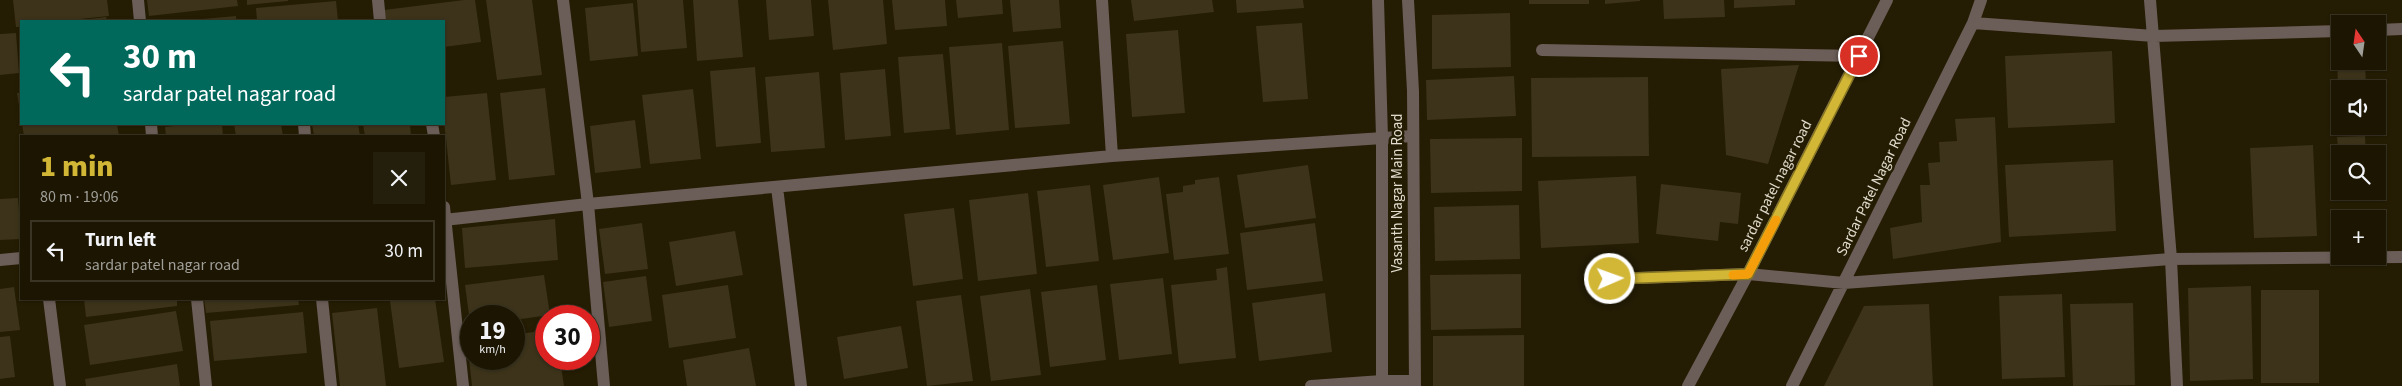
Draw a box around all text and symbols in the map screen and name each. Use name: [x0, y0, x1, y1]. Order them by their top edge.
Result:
north arrow: [2331, 15, 2386, 70]
map controls: [2331, 15, 2386, 265]
text: 30 m: [123, 32, 197, 82]
pin: [1838, 35, 1880, 77]
icon: left: [40, 40, 105, 105]
icon: arrive: [1845, 42, 1873, 70]
text: sardar patel nagar road: [123, 78, 336, 110]
button: sound: [2331, 80, 2386, 135]
street label: Vasanth Nagar Main Road: [1387, 113, 1408, 273]
street label: Sardar Patel Nagar Road: [1831, 114, 1917, 260]
street label: sardar patel nagar road: [1733, 116, 1817, 256]
text: 1 min: [40, 145, 114, 188]
button: search: [2331, 145, 2386, 200]
button: close: [373, 152, 425, 204]
text: 80 m · 19:06: [40, 186, 119, 208]
button: +: [2331, 210, 2386, 265]
text: Turn left: [85, 227, 156, 254]
icon: left: [42, 237, 70, 265]
text: 30 m: [385, 238, 423, 265]
position arrow: [1583, 252, 1635, 304]
text: sardar patel nagar road: [85, 254, 240, 276]
speed limit sign: 30: [535, 305, 600, 370]
text: 19: [479, 313, 506, 349]
text: km/h: [479, 341, 506, 358]

